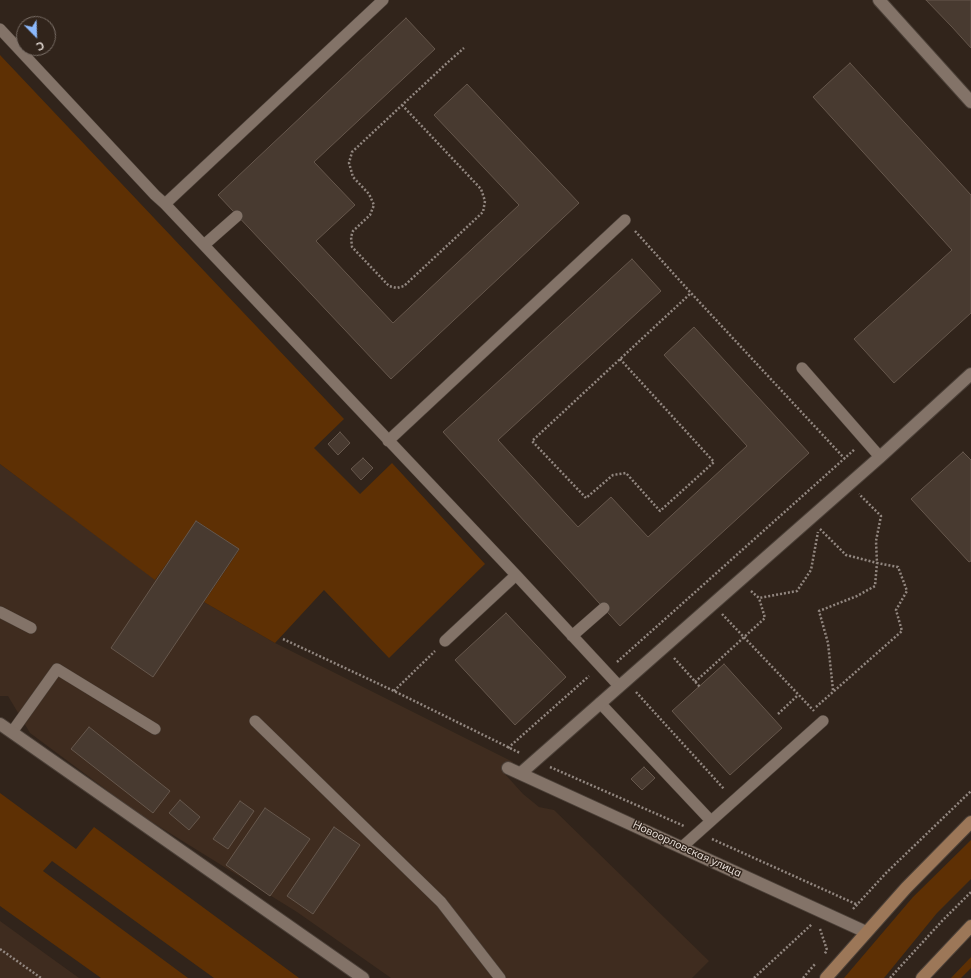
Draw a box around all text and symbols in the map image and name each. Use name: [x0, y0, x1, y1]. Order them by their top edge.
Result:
north arrow: [16, 16, 56, 56]
text: С: [34, 38, 47, 54]
street label: Новоорловская улица: [631, 818, 743, 880]

